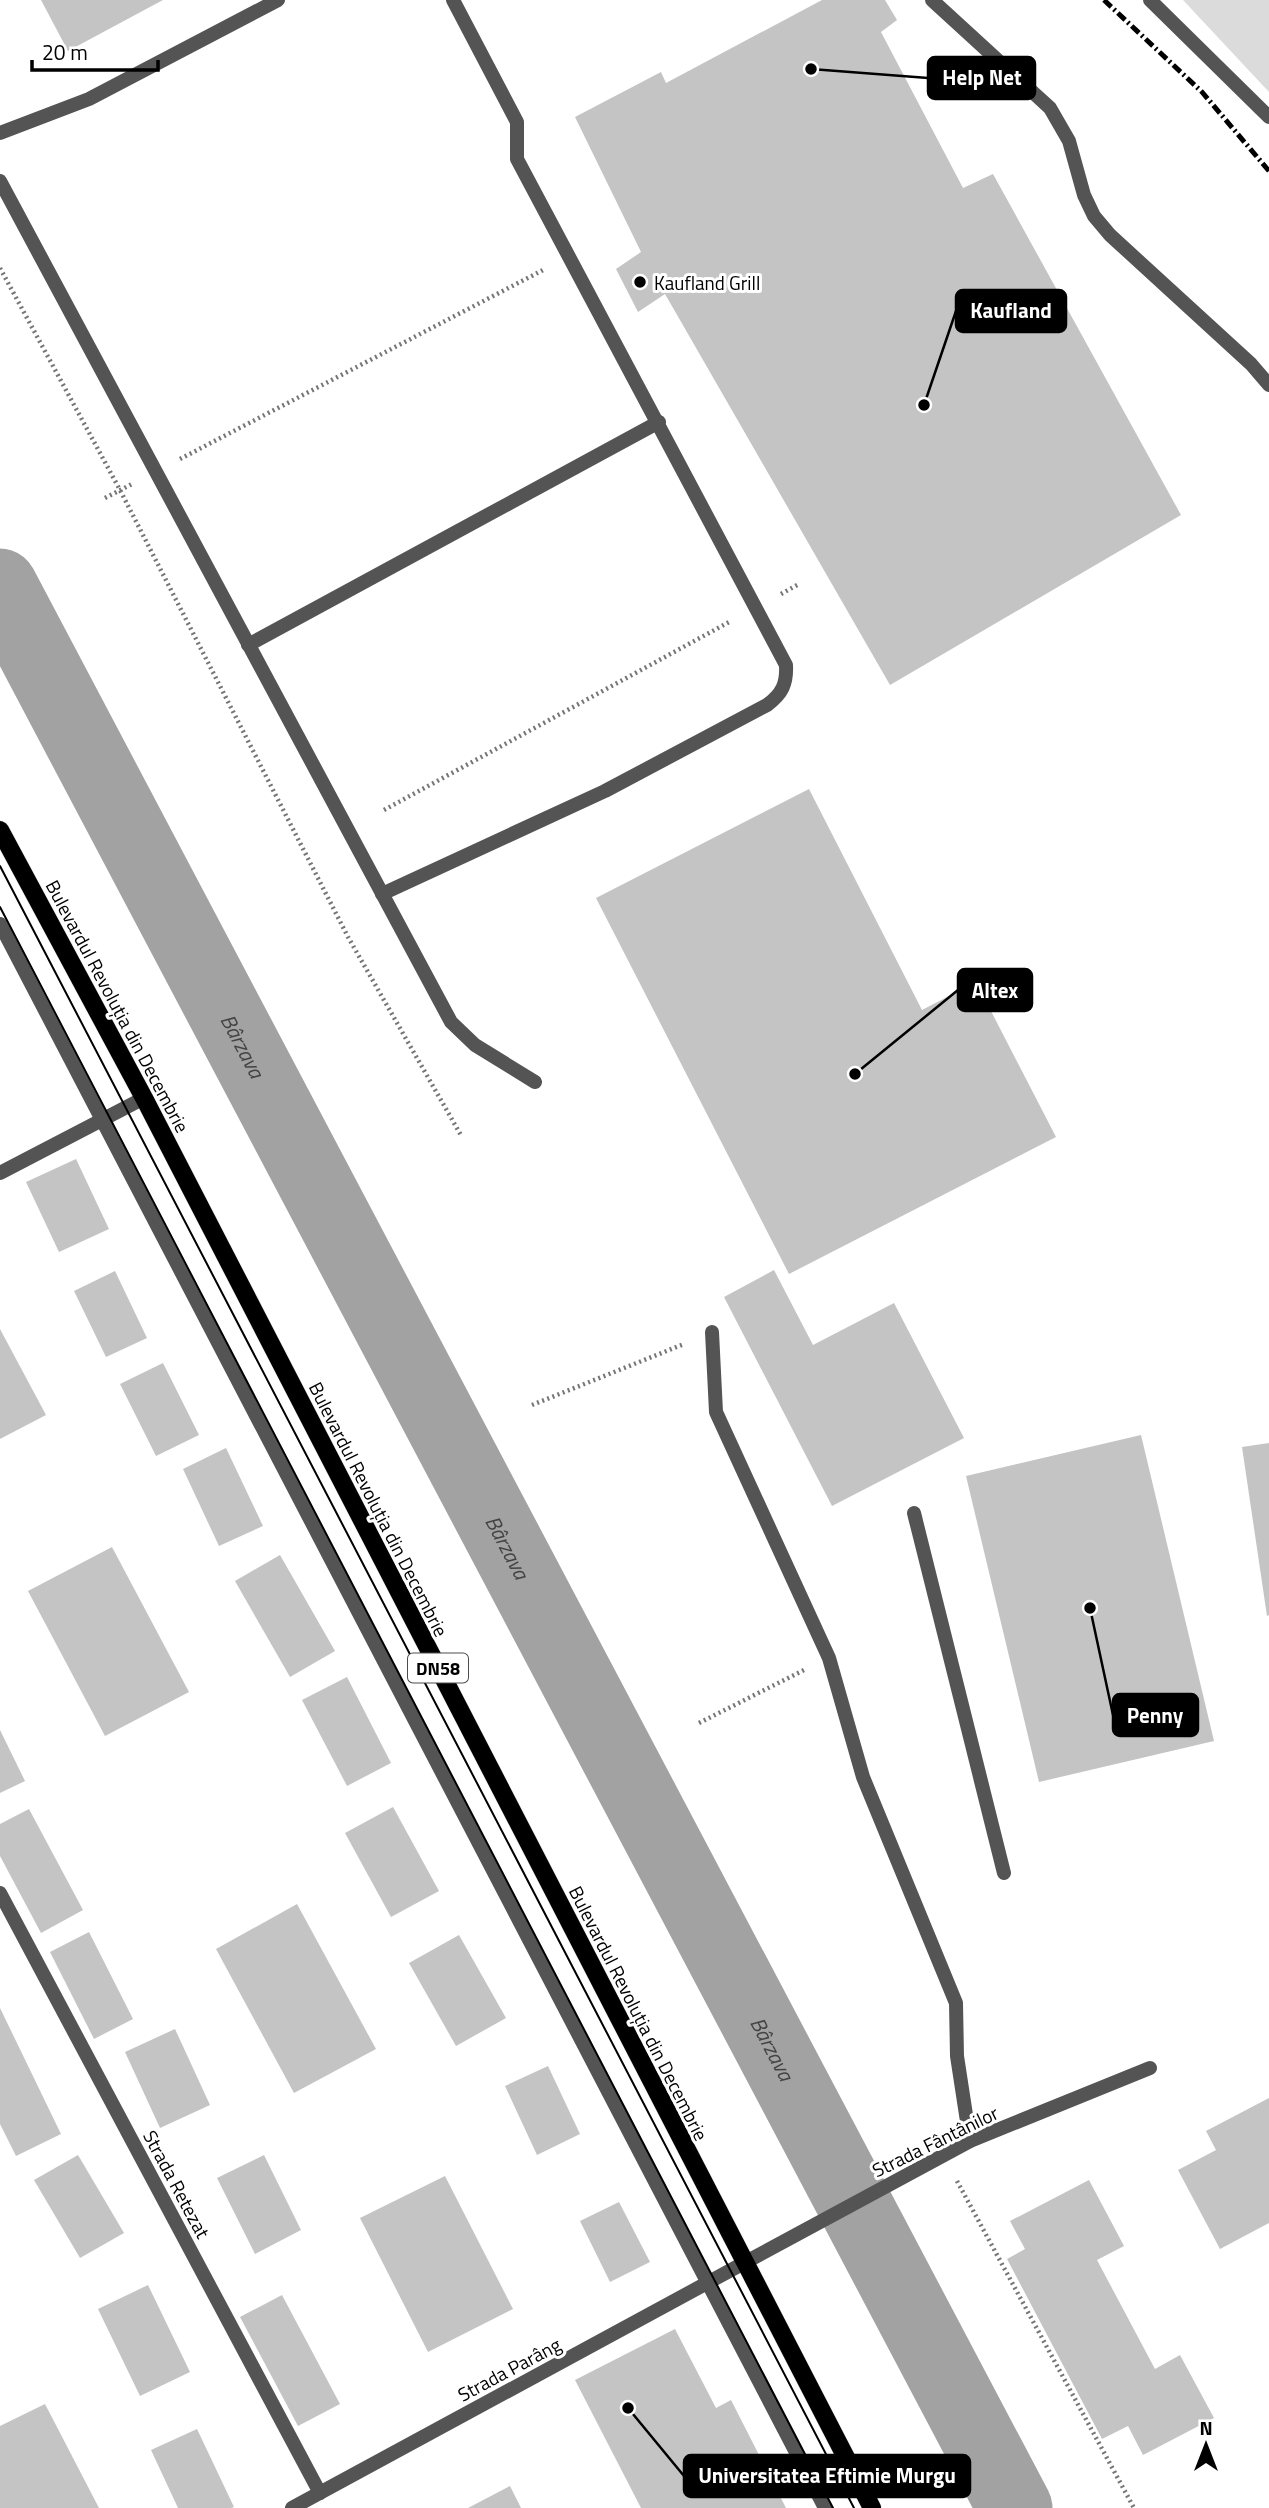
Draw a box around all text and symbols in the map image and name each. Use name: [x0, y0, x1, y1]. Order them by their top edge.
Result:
scale bar: [32, 28, 158, 72]
text: 20 m: [42, 36, 88, 68]
callout: Help Net: [928, 57, 1035, 99]
text: Help Net: [942, 61, 1022, 93]
place label: Kaufland Grill: [654, 268, 760, 297]
marker: Kaufland Grill: [632, 274, 648, 290]
callout: Kaufland: [956, 290, 1066, 332]
text: Kaufland: [970, 294, 1052, 326]
street label: Bulevardul Revoluția din Decembrie: [39, 874, 197, 1138]
callout: Altex: [958, 969, 1032, 1011]
text: Altex: [972, 974, 1018, 1006]
water label: Bârzava: [213, 1008, 274, 1085]
street label: Bulevardul Revoluția din Decembrie: [302, 1377, 456, 1641]
water label: Bârzava: [478, 1510, 538, 1586]
road number: DN58: [408, 1653, 468, 1682]
callout: Penny: [1113, 1694, 1198, 1736]
text: Penny: [1127, 1699, 1184, 1731]
street label: Bulevardul Revoluția din Decembrie: [562, 1881, 716, 2145]
water label: Bârzava: [742, 2011, 803, 2088]
street label: Strada Fântânilor: [867, 2098, 1003, 2184]
street label: Strada Retezat: [136, 2125, 218, 2244]
street label: Strada Parâng: [452, 2329, 566, 2408]
north arrow: [1171, 2410, 1241, 2480]
text: N: [1199, 2413, 1213, 2442]
callout: Universitatea Eftimie Murgu: [684, 2455, 970, 2497]
text: Universitatea Eftimie Murgu: [698, 2459, 956, 2491]

